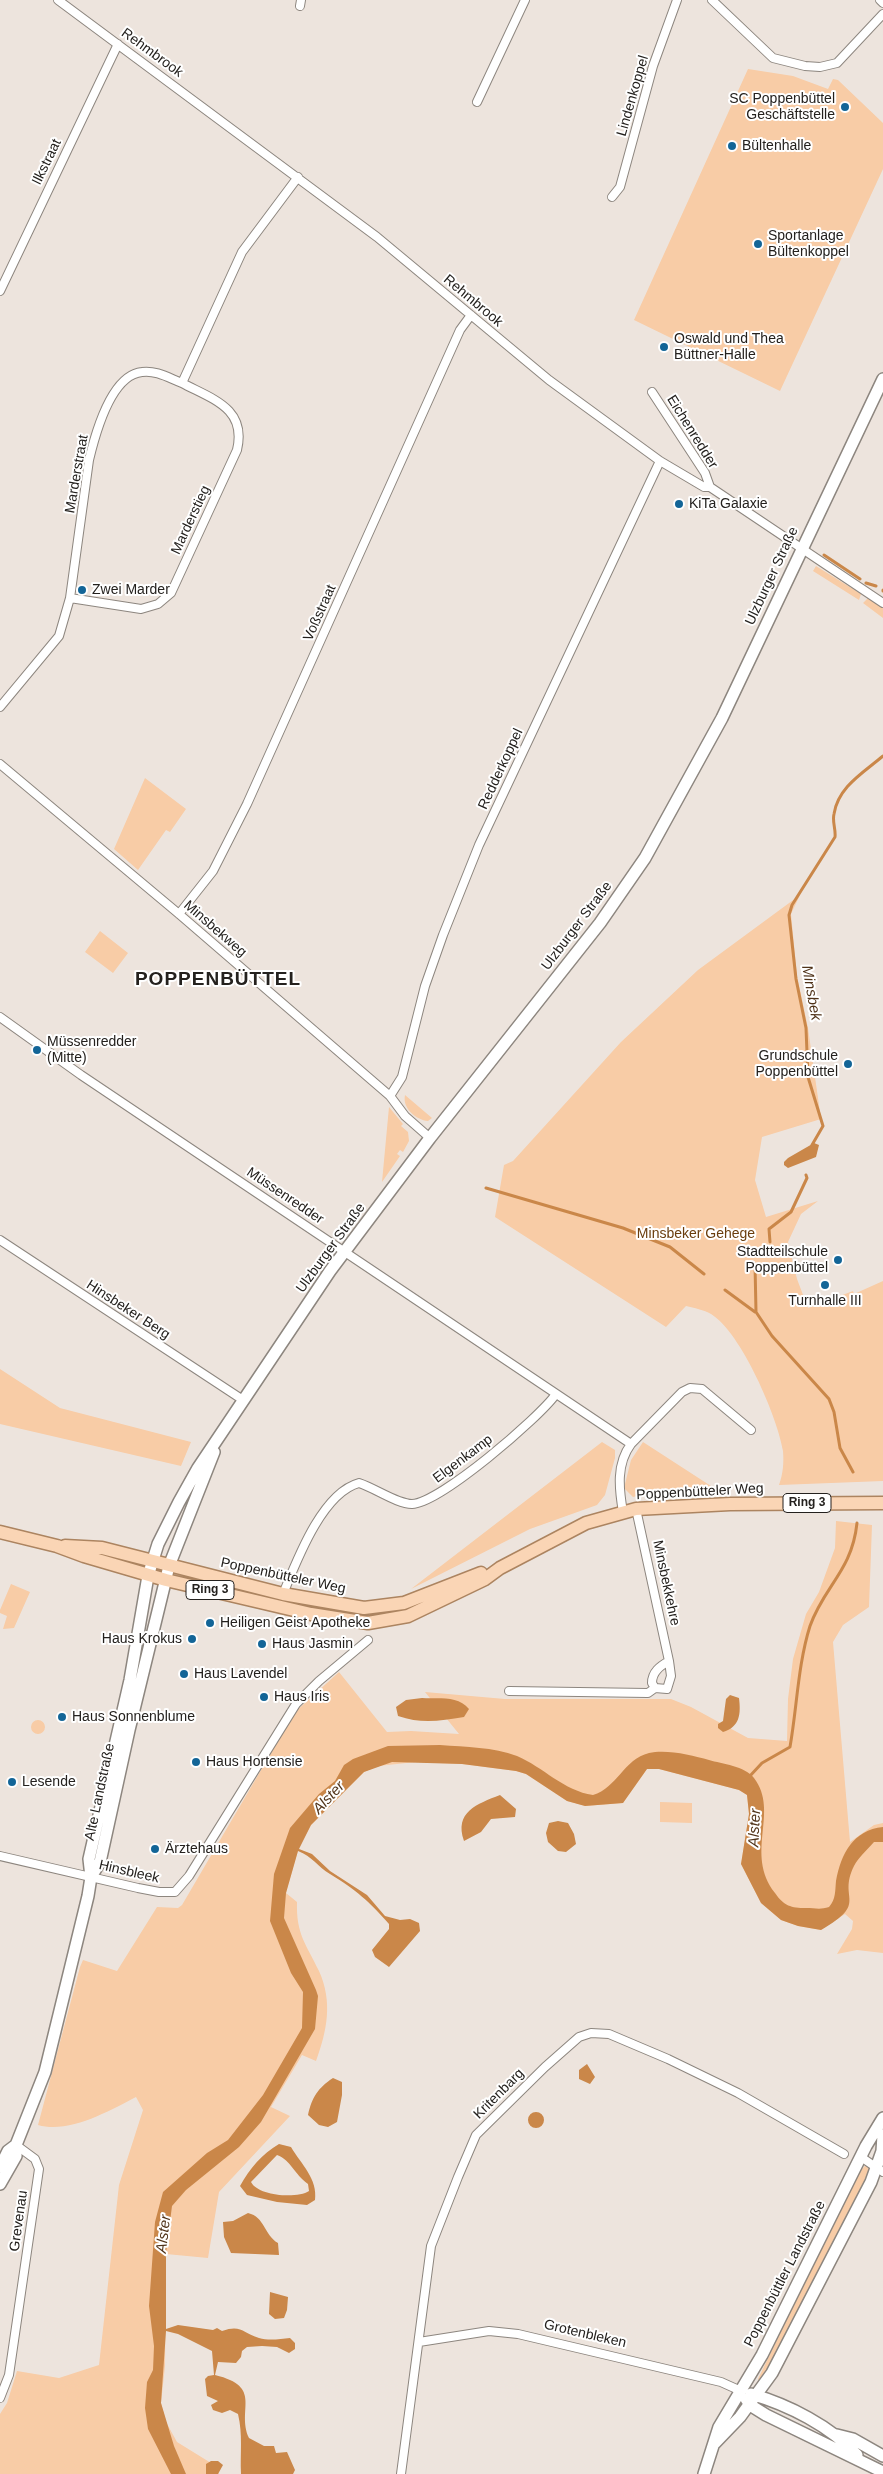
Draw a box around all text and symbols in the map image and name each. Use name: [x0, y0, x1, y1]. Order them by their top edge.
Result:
street label: Rehmbrook: [118, 25, 186, 81]
street label: Lindenkoppel: [613, 54, 653, 138]
place label: SC Poppenbüttel Geschäftstelle: [729, 91, 835, 124]
marker: SC Poppenbüttel Geschäftstelle: [839, 101, 851, 113]
street label: Ilkstraat: [29, 136, 65, 188]
place label: Bültenhalle: [742, 138, 811, 154]
marker: Bültenhalle: [726, 140, 738, 152]
place label: Sportanlage Bültenkoppel: [768, 228, 849, 260]
marker: Sportanlage Bültenkoppel: [752, 238, 764, 250]
street label: Rehmbrook: [440, 271, 506, 331]
place label: Oswald und Thea Büttner-Halle: [674, 331, 784, 364]
marker: Oswald und Thea Büttner-Halle: [658, 341, 670, 353]
street label: Eichenredder: [663, 392, 721, 472]
street label: Marderstraat: [62, 433, 92, 515]
street label: Marderstieg: [168, 483, 214, 557]
place label: KiTa Galaxie: [689, 496, 768, 512]
marker: KiTa Galaxie: [673, 498, 685, 510]
street label: Ulzburger Straße: [742, 524, 802, 628]
place label: Zwei Marder: [92, 582, 170, 598]
street label: Voßstraat: [300, 582, 340, 644]
marker: Zwei Marder: [76, 584, 88, 596]
street label: Redderkoppel: [475, 726, 527, 812]
street label: Ulzburger Straße: [538, 878, 616, 974]
street label: Minsbekweg: [180, 897, 250, 961]
water label: Minsbek: [797, 964, 825, 1022]
district label: POPPENBÜTTEL: [133, 969, 303, 991]
place label: Müssenredder (Mitte): [47, 1034, 136, 1066]
marker: Müssenredder (Mitte): [31, 1044, 43, 1056]
place label: Grundschule Poppenbüttel: [755, 1048, 838, 1080]
marker: Grundschule Poppenbüttel: [842, 1058, 854, 1070]
street label: Müssenredder: [243, 1164, 327, 1228]
street label: Ulzburger Straße: [293, 1200, 369, 1296]
park label: Minsbeker Gehege: [637, 1226, 755, 1242]
place label: Stadtteilschule Poppenbüttel: [737, 1244, 828, 1276]
marker: Stadtteilschule Poppenbüttel: [832, 1254, 844, 1266]
street label: Hinsbeker Berg: [83, 1277, 173, 1343]
marker: Turnhalle III: [819, 1279, 831, 1291]
place label: Turnhalle III: [788, 1293, 862, 1309]
street label: Elgenkamp: [430, 1431, 496, 1487]
street label: Poppenbütteler Weg: [636, 1480, 764, 1504]
road number: Ring 3: [783, 1494, 831, 1512]
street label: Minsbekkehre: [649, 1539, 683, 1627]
street label: Poppenbütteler Weg: [219, 1555, 347, 1597]
road number: Ring 3: [186, 1580, 234, 1600]
place label: Heiligen Geist Apotheke: [220, 1615, 370, 1631]
marker: Heiligen Geist Apotheke: [204, 1617, 216, 1629]
place label: Haus Krokus: [102, 1631, 182, 1647]
marker: Haus Krokus: [186, 1633, 198, 1645]
place label: Haus Jasmin: [272, 1636, 353, 1652]
marker: Haus Jasmin: [256, 1638, 268, 1650]
place label: Haus Lavendel: [194, 1666, 287, 1682]
marker: Haus Lavendel: [178, 1668, 190, 1680]
place label: Haus Iris: [274, 1689, 329, 1705]
marker: Haus Iris: [258, 1691, 270, 1703]
place label: Haus Sonnenblume: [72, 1709, 195, 1725]
marker: Haus Sonnenblume: [56, 1711, 68, 1723]
street label: Alte Landstraße: [82, 1742, 118, 1842]
place label: Haus Hortensie: [206, 1754, 302, 1770]
marker: Haus Hortensie: [190, 1756, 202, 1768]
place label: Lesende: [22, 1774, 76, 1790]
marker: Lesende: [6, 1776, 18, 1788]
water label: Alster: [309, 1778, 349, 1818]
water label: Alster: [745, 1808, 765, 1848]
place label: Ärztehaus: [165, 1841, 228, 1857]
marker: Ärztehaus: [149, 1843, 161, 1855]
street label: Hinsbleek: [97, 1857, 161, 1887]
street label: Kritenbarg: [470, 2065, 528, 2123]
street label: Grevenau: [6, 2189, 32, 2253]
street label: Poppenbüttler Landstraße: [741, 2198, 829, 2350]
water label: Alster: [153, 2214, 175, 2254]
street label: Grotenbleken: [542, 2316, 628, 2352]

